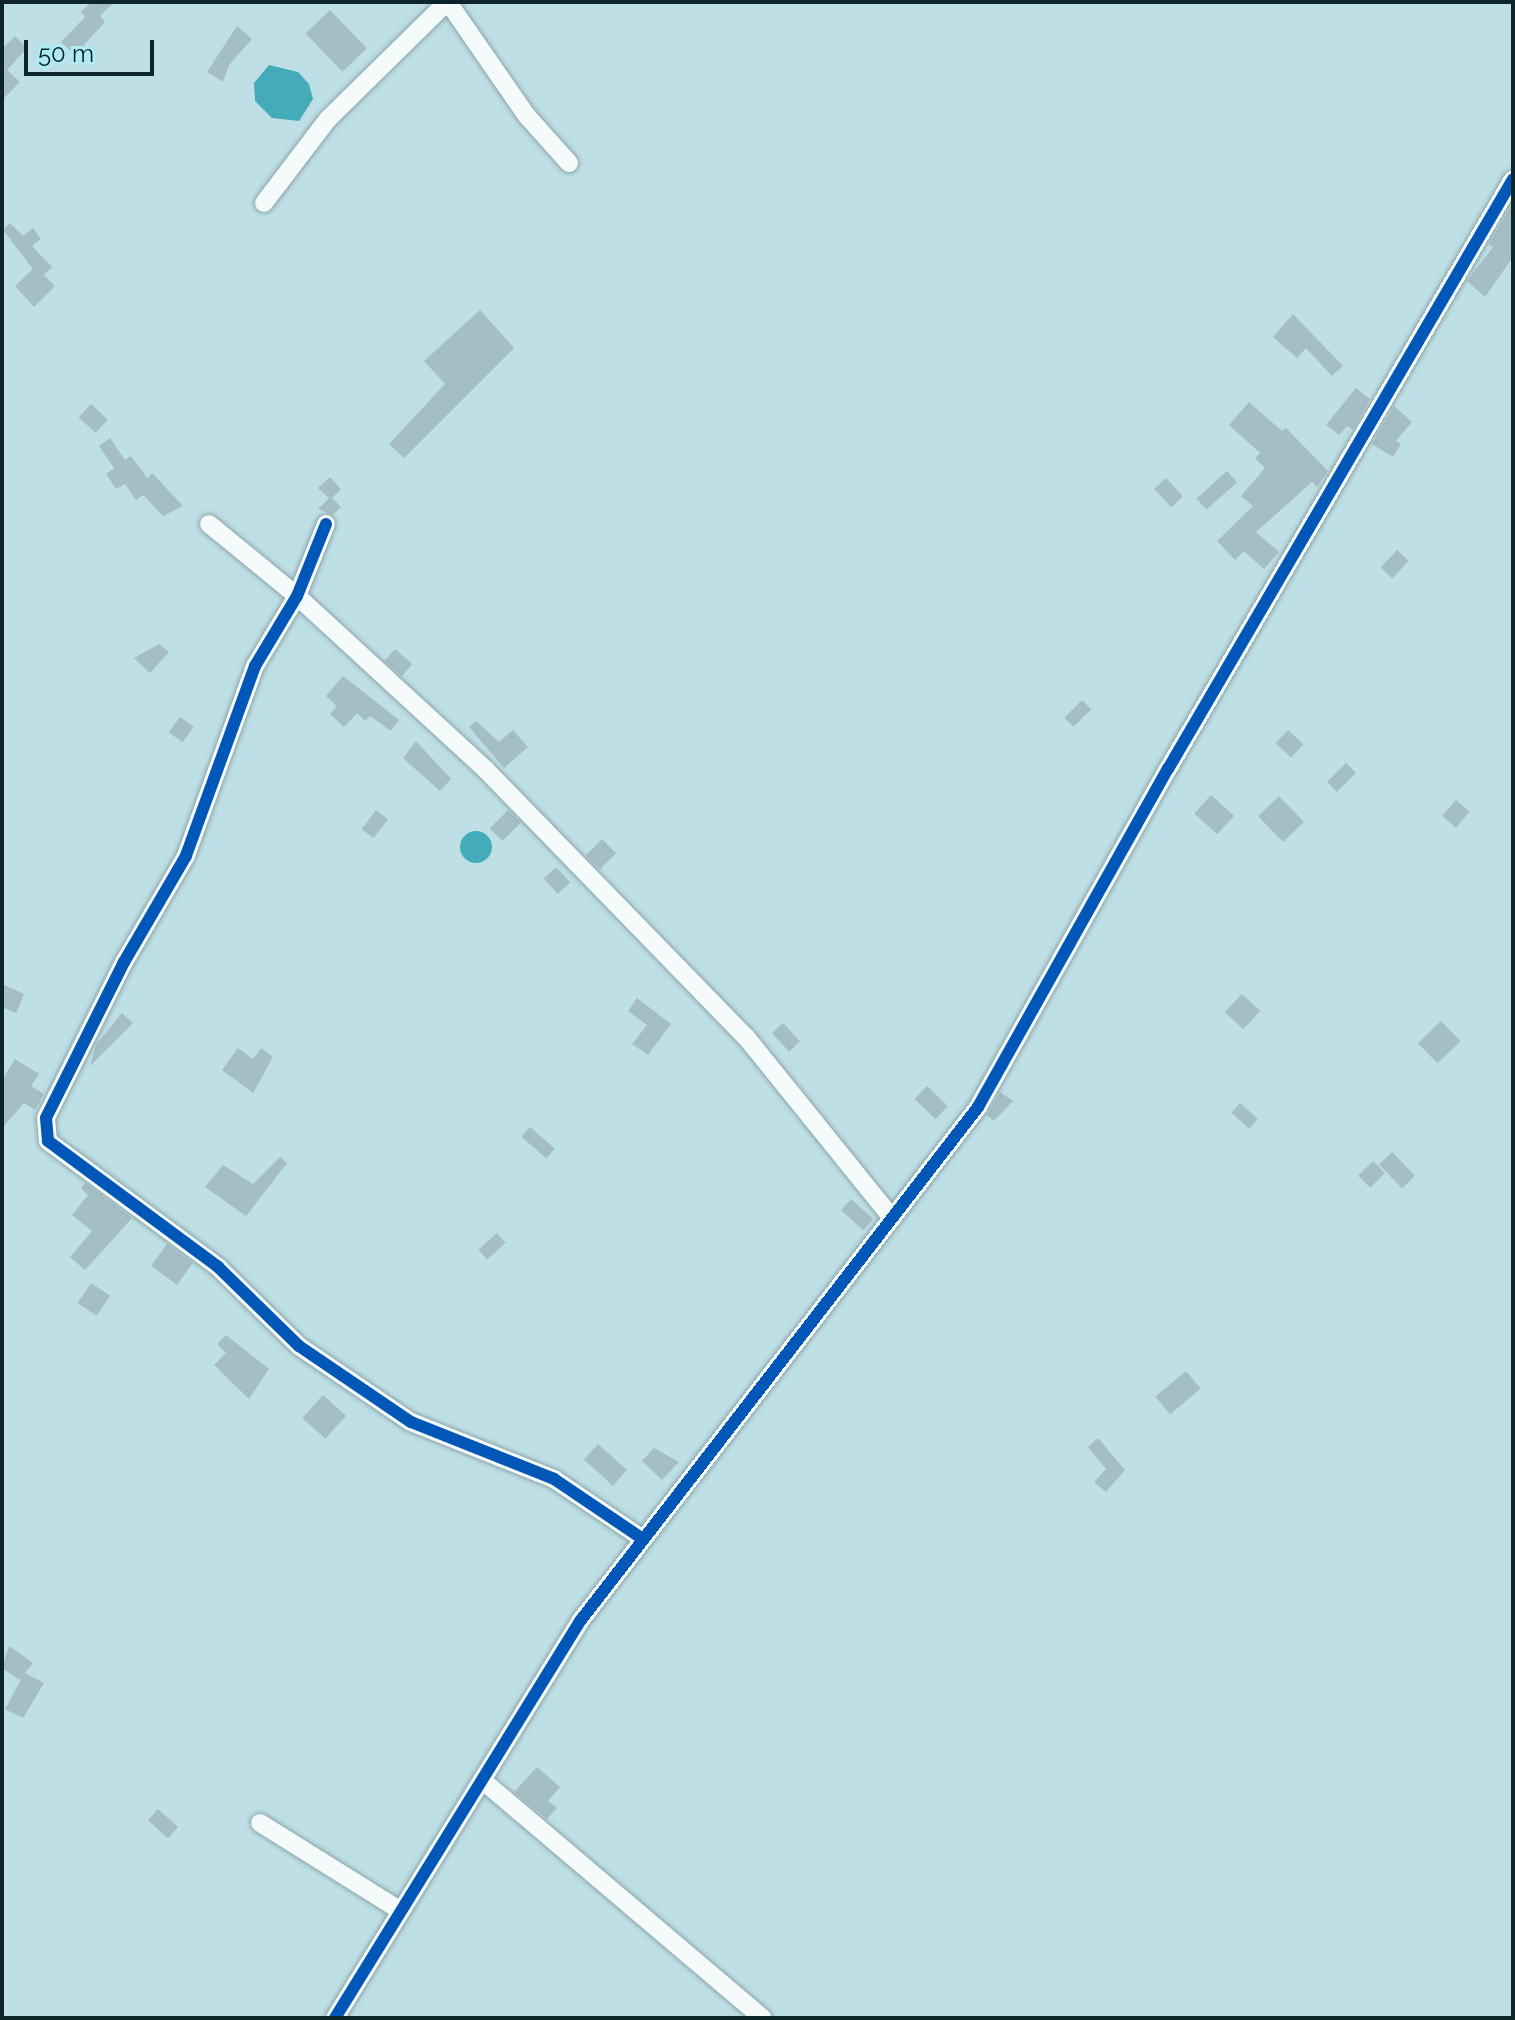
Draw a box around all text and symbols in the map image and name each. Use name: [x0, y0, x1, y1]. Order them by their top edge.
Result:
scale bar: [28, 24, 158, 74]
text: 50 m: [38, 39, 94, 68]

